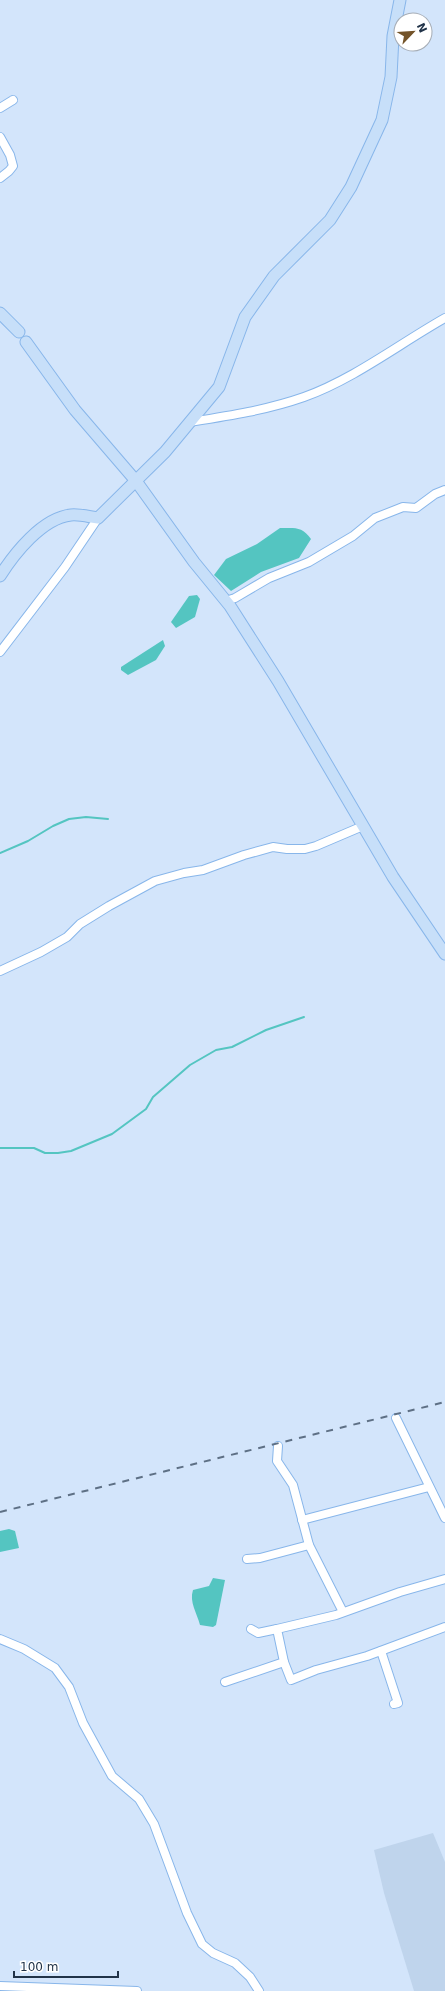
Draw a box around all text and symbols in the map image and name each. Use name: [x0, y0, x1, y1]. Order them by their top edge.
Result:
north arrow: [393, 12, 433, 52]
text: N: [414, 21, 429, 35]
scale bar: [14, 1953, 118, 1979]
text: 100 m: [20, 1960, 58, 1974]

